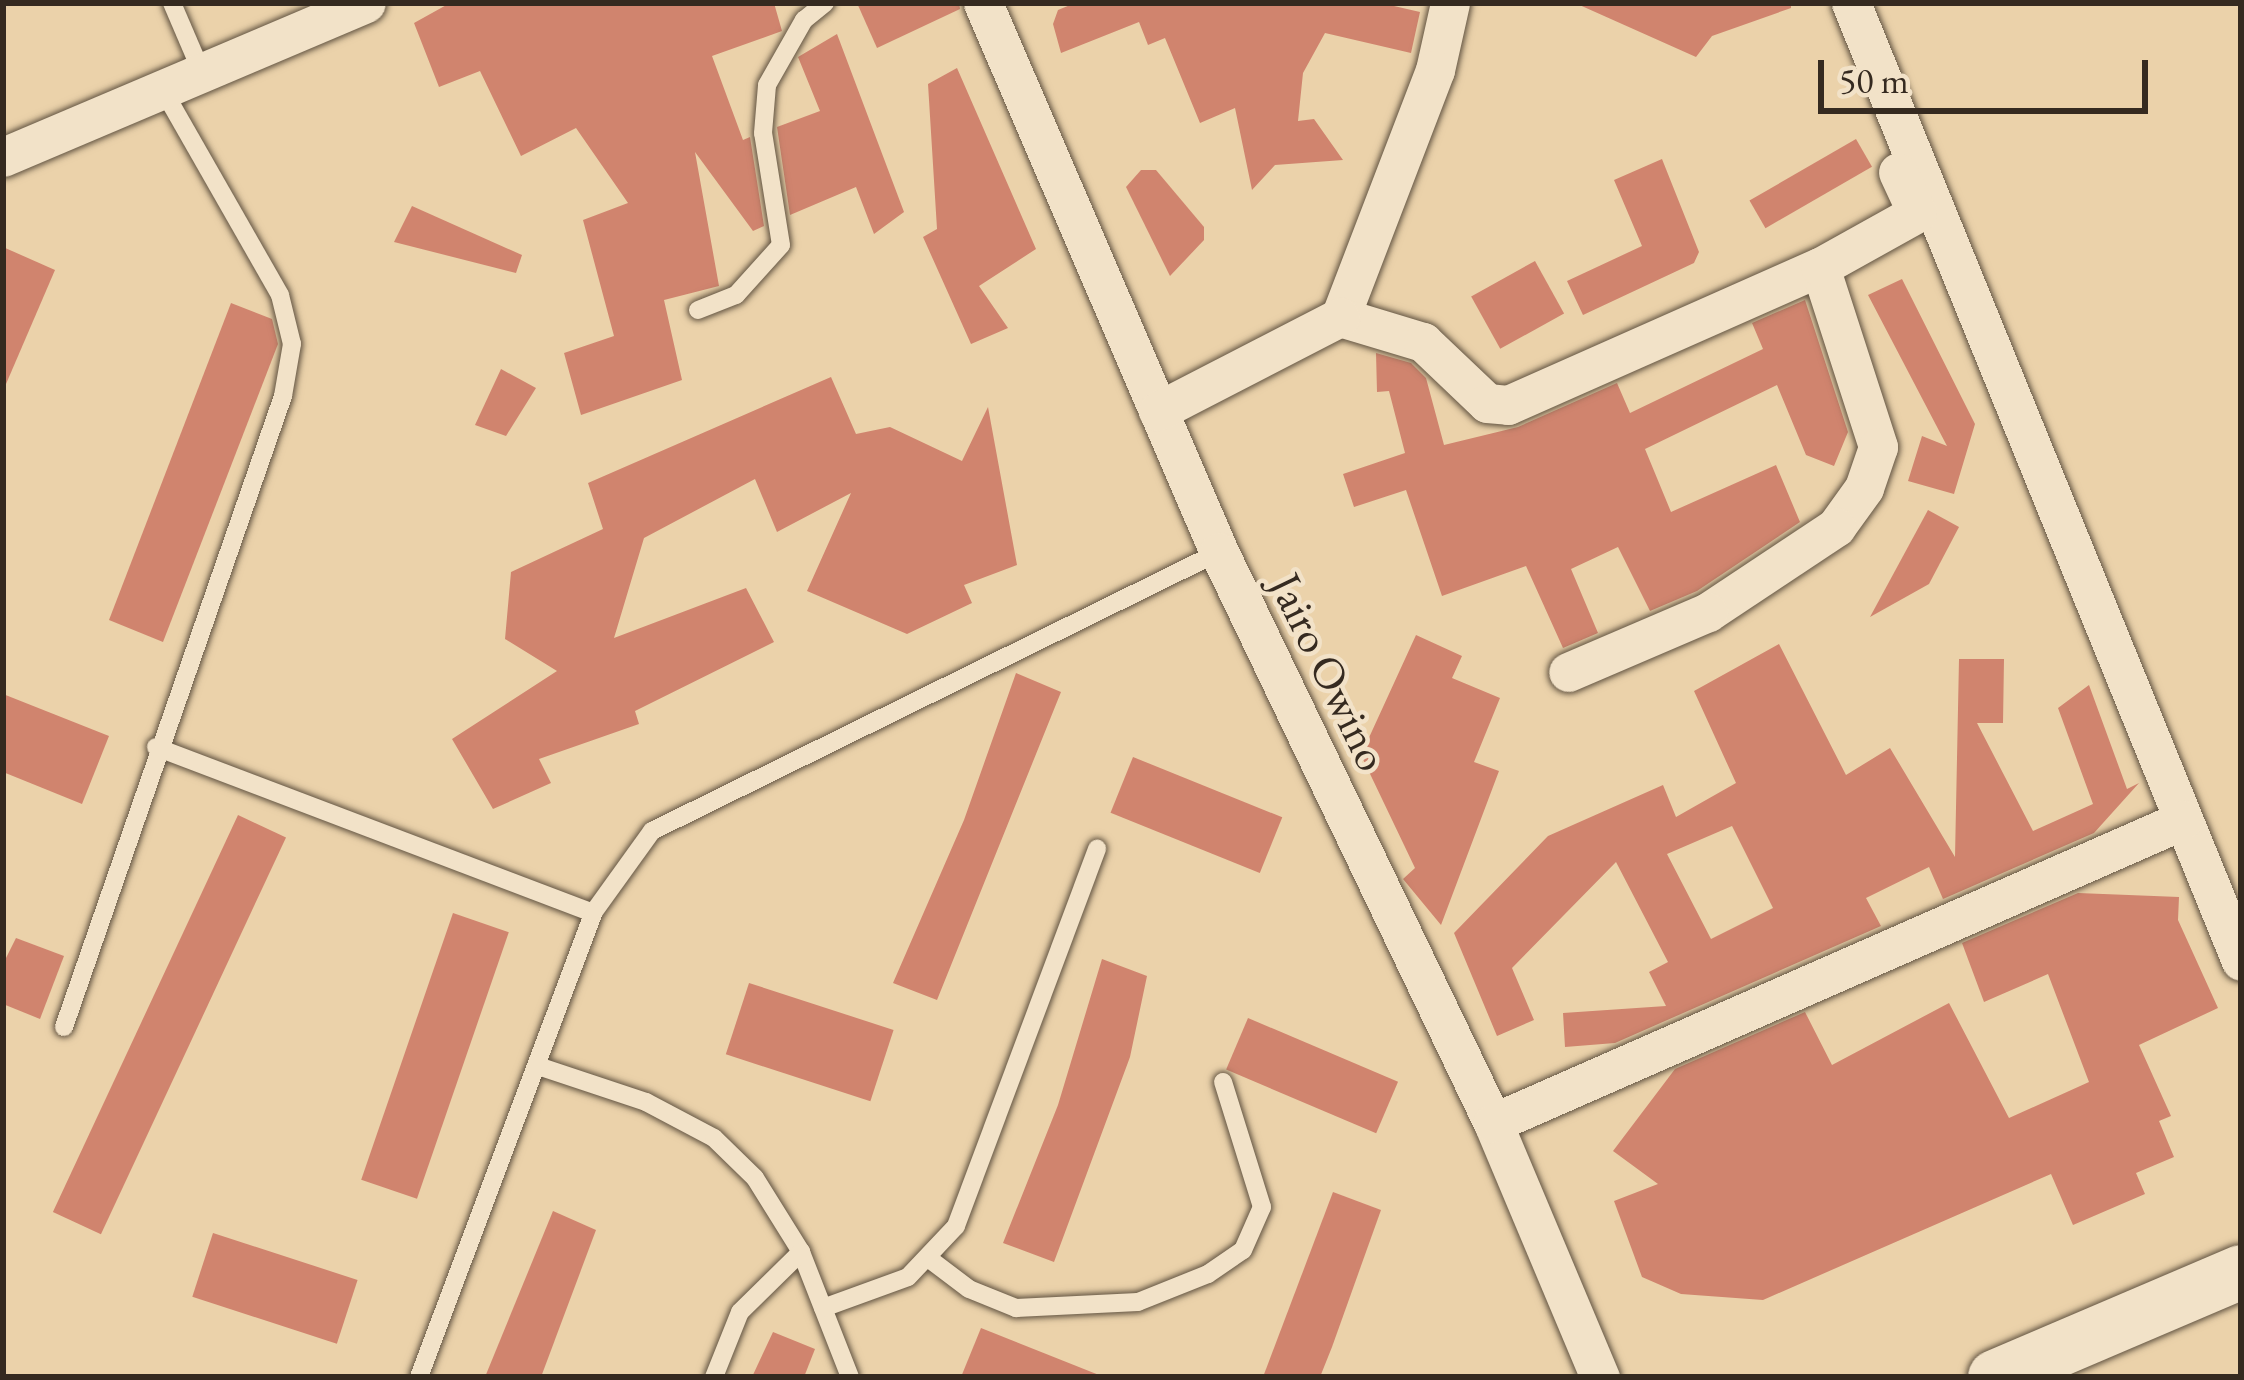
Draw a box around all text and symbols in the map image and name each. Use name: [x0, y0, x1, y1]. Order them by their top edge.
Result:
scale bar: [1824, 36, 2154, 110]
text: 50 m: [1839, 57, 1909, 104]
street label: Jairo Owino: [1258, 565, 1400, 779]

